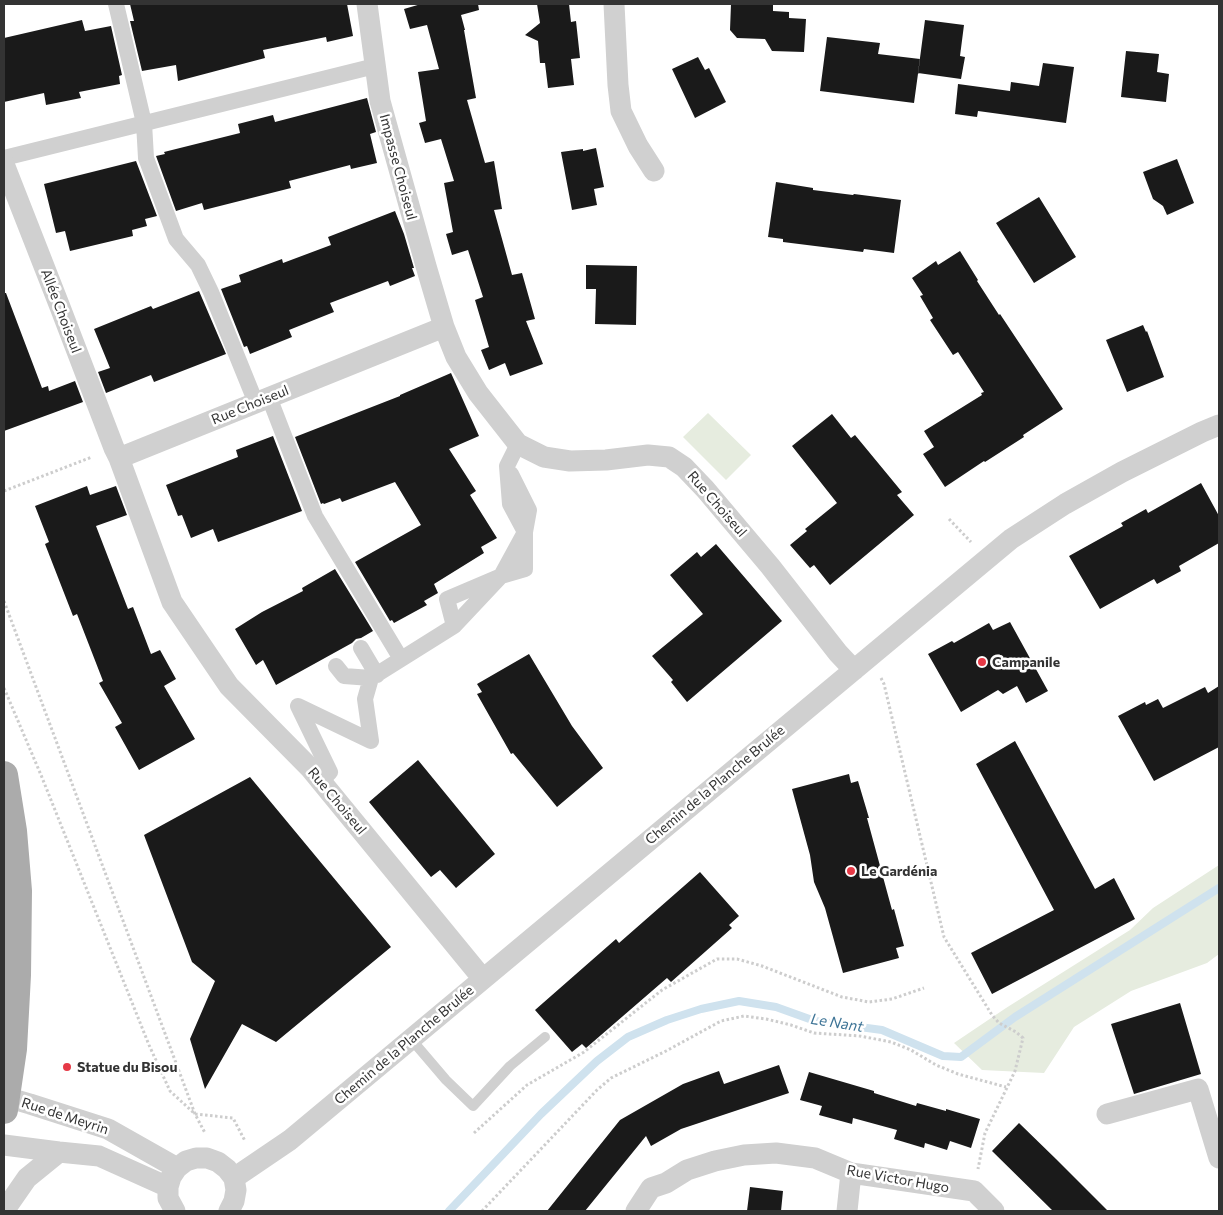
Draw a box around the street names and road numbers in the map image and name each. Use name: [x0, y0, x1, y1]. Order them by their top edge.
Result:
street label: Impasse Choiseul: [376, 112, 420, 222]
street label: Allée Choiseul: [37, 266, 85, 356]
street label: Rue Choiseul: [209, 382, 291, 428]
street label: Rue Choiseul: [684, 468, 750, 540]
street label: Chemin de la Planche Brulée: [642, 722, 788, 848]
street label: Rue Choiseul: [304, 764, 370, 838]
street label: Chemin de la Planche Brulée: [331, 982, 477, 1108]
street label: Rue de Meyrin: [19, 1094, 111, 1138]
street label: Rue Victor Hugo: [845, 1162, 951, 1196]

